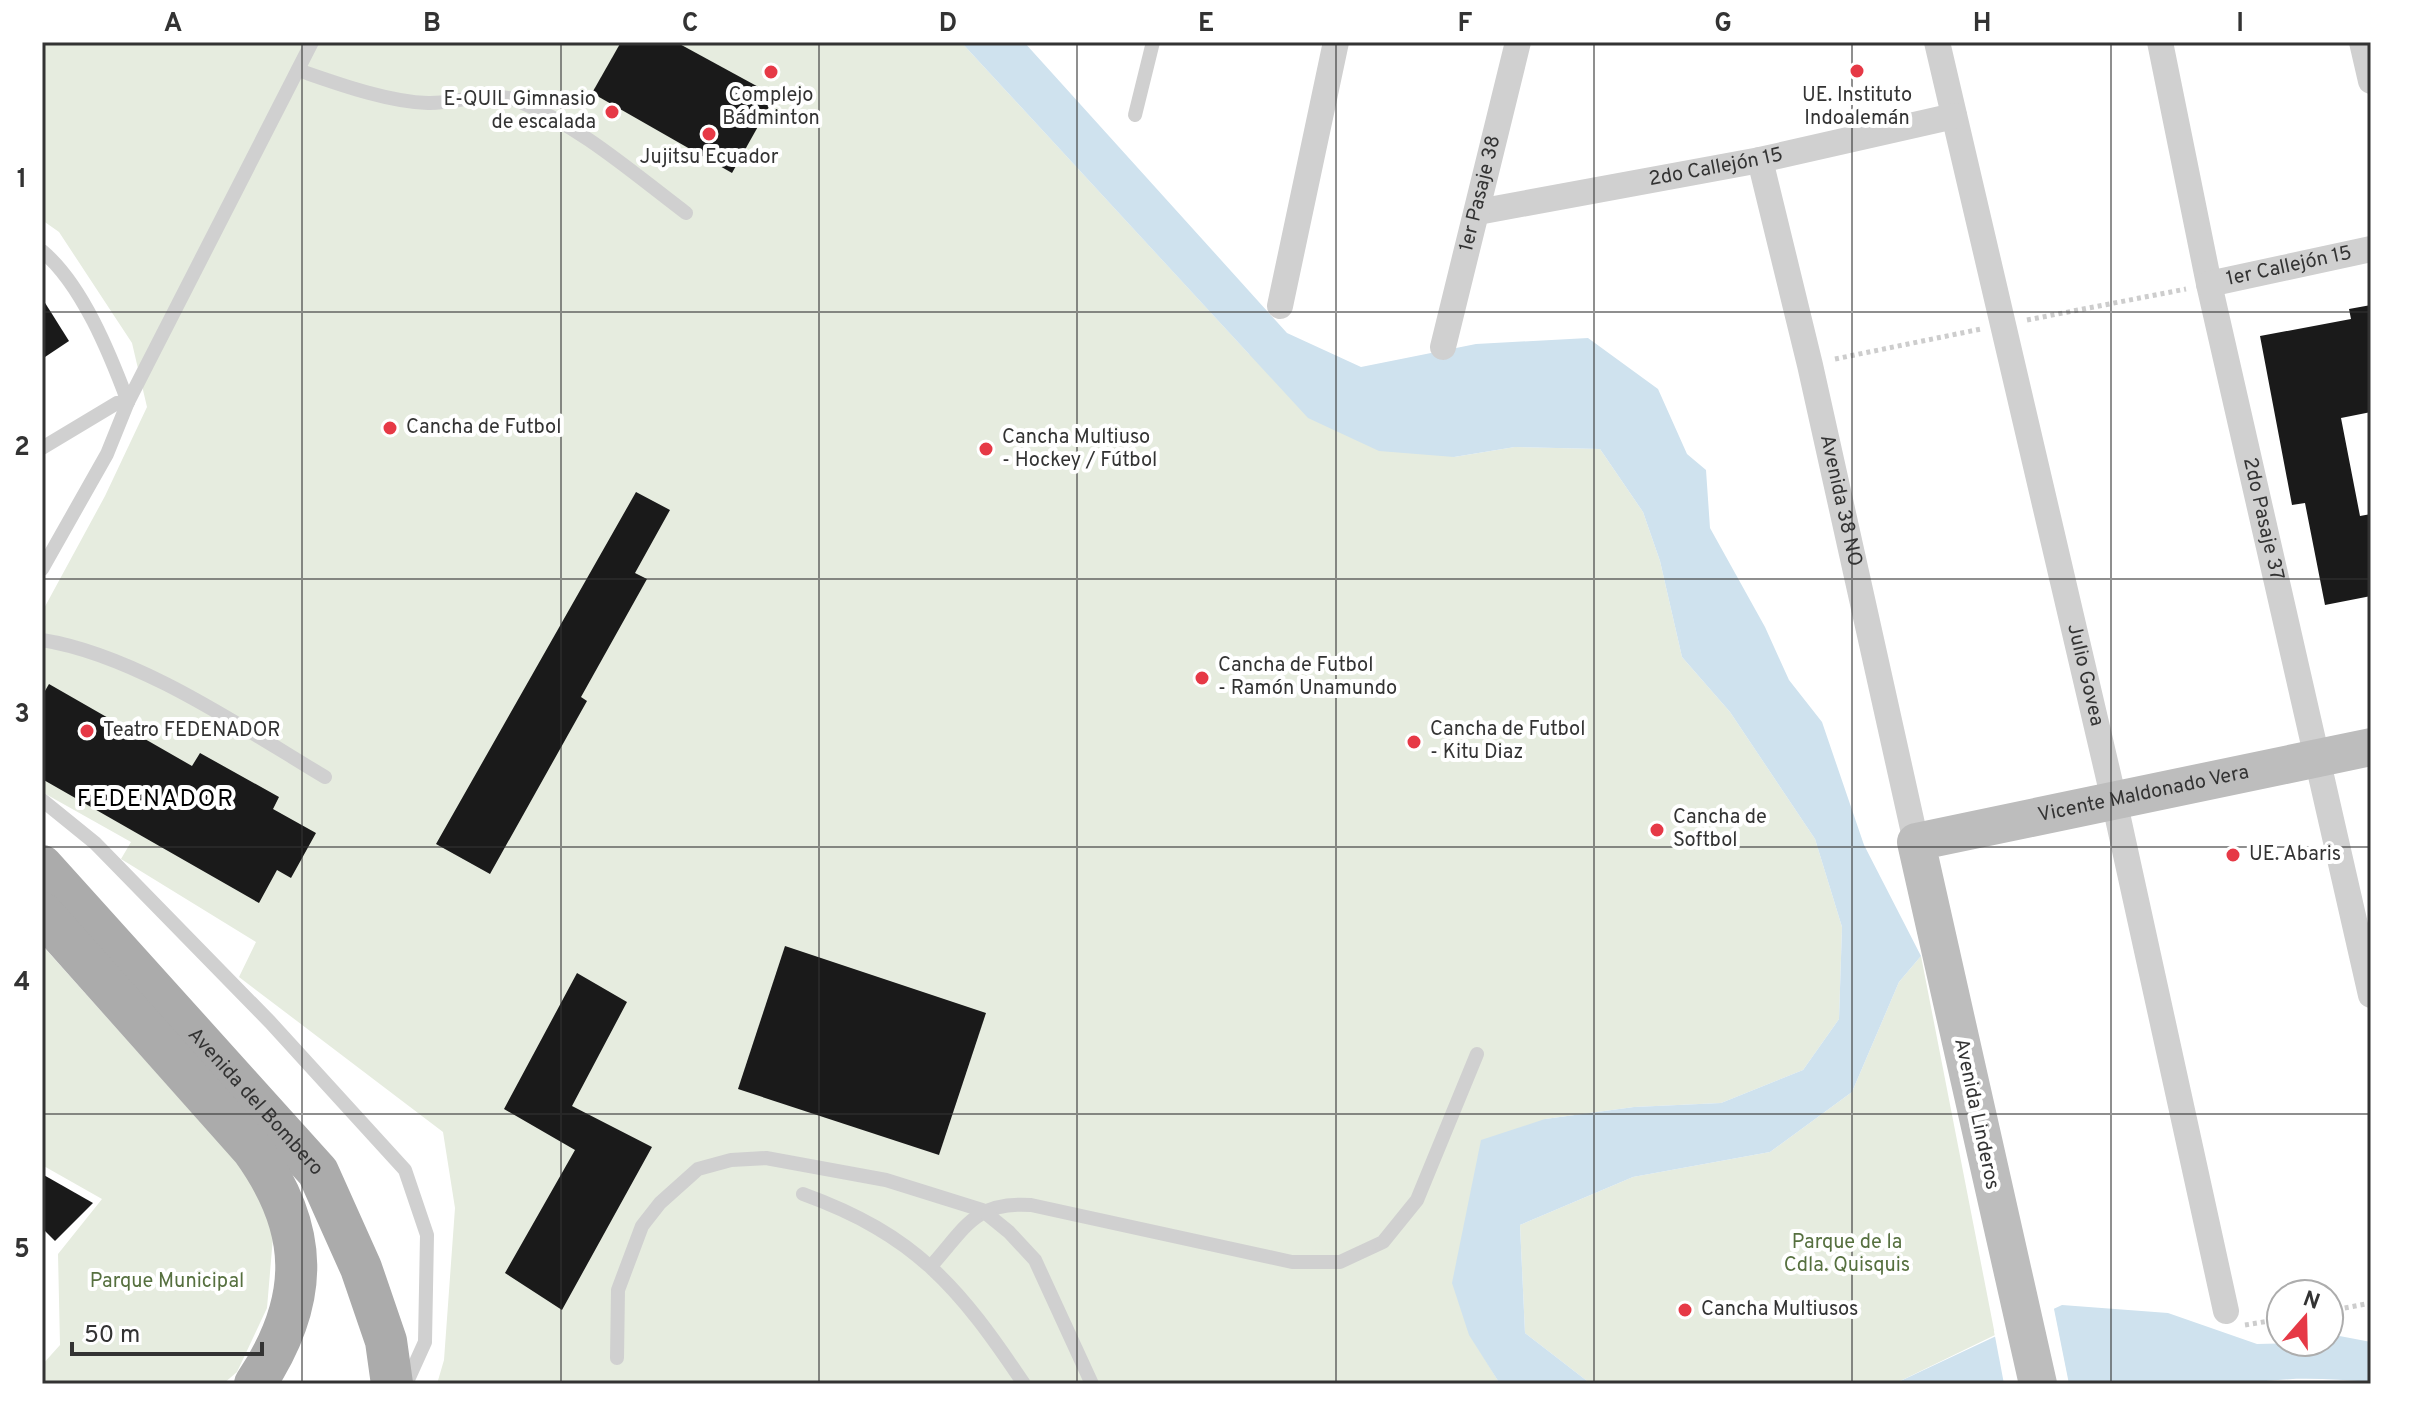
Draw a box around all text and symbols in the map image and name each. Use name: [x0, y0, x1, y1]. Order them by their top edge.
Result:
text: A: [164, 8, 182, 41]
text: B: [423, 8, 441, 41]
text: C: [682, 8, 698, 41]
text: D: [939, 8, 957, 41]
text: E: [1198, 8, 1214, 41]
text: F: [1458, 8, 1473, 41]
text: G: [1714, 8, 1732, 41]
text: H: [1973, 8, 1991, 41]
text: I: [2236, 8, 2244, 41]
marker: UE. Instituto Indoalemán: [1848, 62, 1866, 80]
marker: Complejo Bádminton: [762, 63, 780, 81]
place label: Complejo Bádminton: [722, 83, 820, 132]
place label: UE. Instituto Indoalemán: [1802, 83, 1912, 132]
place label: E-QUIL Gimnasio de escalada: [443, 87, 596, 136]
marker: E-QUIL Gimnasio de escalada: [603, 103, 621, 121]
marker: Jujitsu Ecuador: [700, 125, 718, 143]
street label: 1er Pasaje 38: [1454, 133, 1508, 254]
street label: 2do Callejón 15: [1647, 142, 1786, 193]
place label: Jujitsu Ecuador: [640, 145, 779, 171]
text: 1: [17, 164, 27, 197]
street label: 1er Callejón 15: [2224, 240, 2354, 293]
place label: Cancha de Futbol: [406, 415, 561, 441]
marker: Cancha de Futbol: [381, 419, 399, 437]
place label: Cancha Multiuso - Hockey / Fútbol: [1002, 425, 1157, 474]
text: 2: [14, 432, 30, 465]
street label: Avenida 38 NO: [1813, 432, 1867, 569]
marker: Cancha Multiuso - Hockey / Fútbol: [977, 440, 995, 458]
street label: 2do Pasaje 37: [2236, 455, 2289, 583]
street label: Julio Govea: [2060, 621, 2109, 729]
place label: Cancha de Futbol - Ramón Unamundo: [1218, 653, 1397, 702]
marker: Cancha de Futbol - Ramón Unamundo: [1193, 669, 1211, 687]
text: 3: [14, 699, 30, 732]
place label: Cancha de Futbol - Kitu Diaz: [1430, 717, 1585, 766]
place label: Teatro FEDENADOR: [103, 718, 281, 744]
marker: Teatro FEDENADOR: [78, 722, 96, 740]
marker: Cancha de Futbol - Kitu Diaz: [1405, 733, 1423, 751]
street label: Vicente Maldonado Vera: [2036, 760, 2252, 829]
district label: FEDENADOR: [77, 785, 235, 815]
place label: Cancha de Softbol: [1673, 805, 1767, 854]
marker: Cancha de Softbol: [1648, 821, 1666, 839]
place label: UE. Abaris: [2249, 842, 2341, 868]
marker: UE. Abaris: [2224, 846, 2242, 864]
text: 4: [14, 967, 30, 1000]
street label: Avenida del Bombero: [181, 1023, 329, 1182]
street label: Avenida Linderos: [1947, 1036, 2005, 1192]
park label: Parque de la Cdla. Quisquis: [1784, 1230, 1910, 1279]
text: 5: [14, 1234, 30, 1267]
park label: Parque Municipal: [90, 1269, 244, 1295]
north arrow: [2265, 1278, 2345, 1358]
text: N: [2299, 1286, 2323, 1317]
place label: Cancha Multiusos: [1701, 1297, 1858, 1323]
marker: Cancha Multiusos: [1676, 1301, 1694, 1319]
scale bar: [72, 1306, 262, 1356]
text: 50 m: [84, 1321, 140, 1351]

